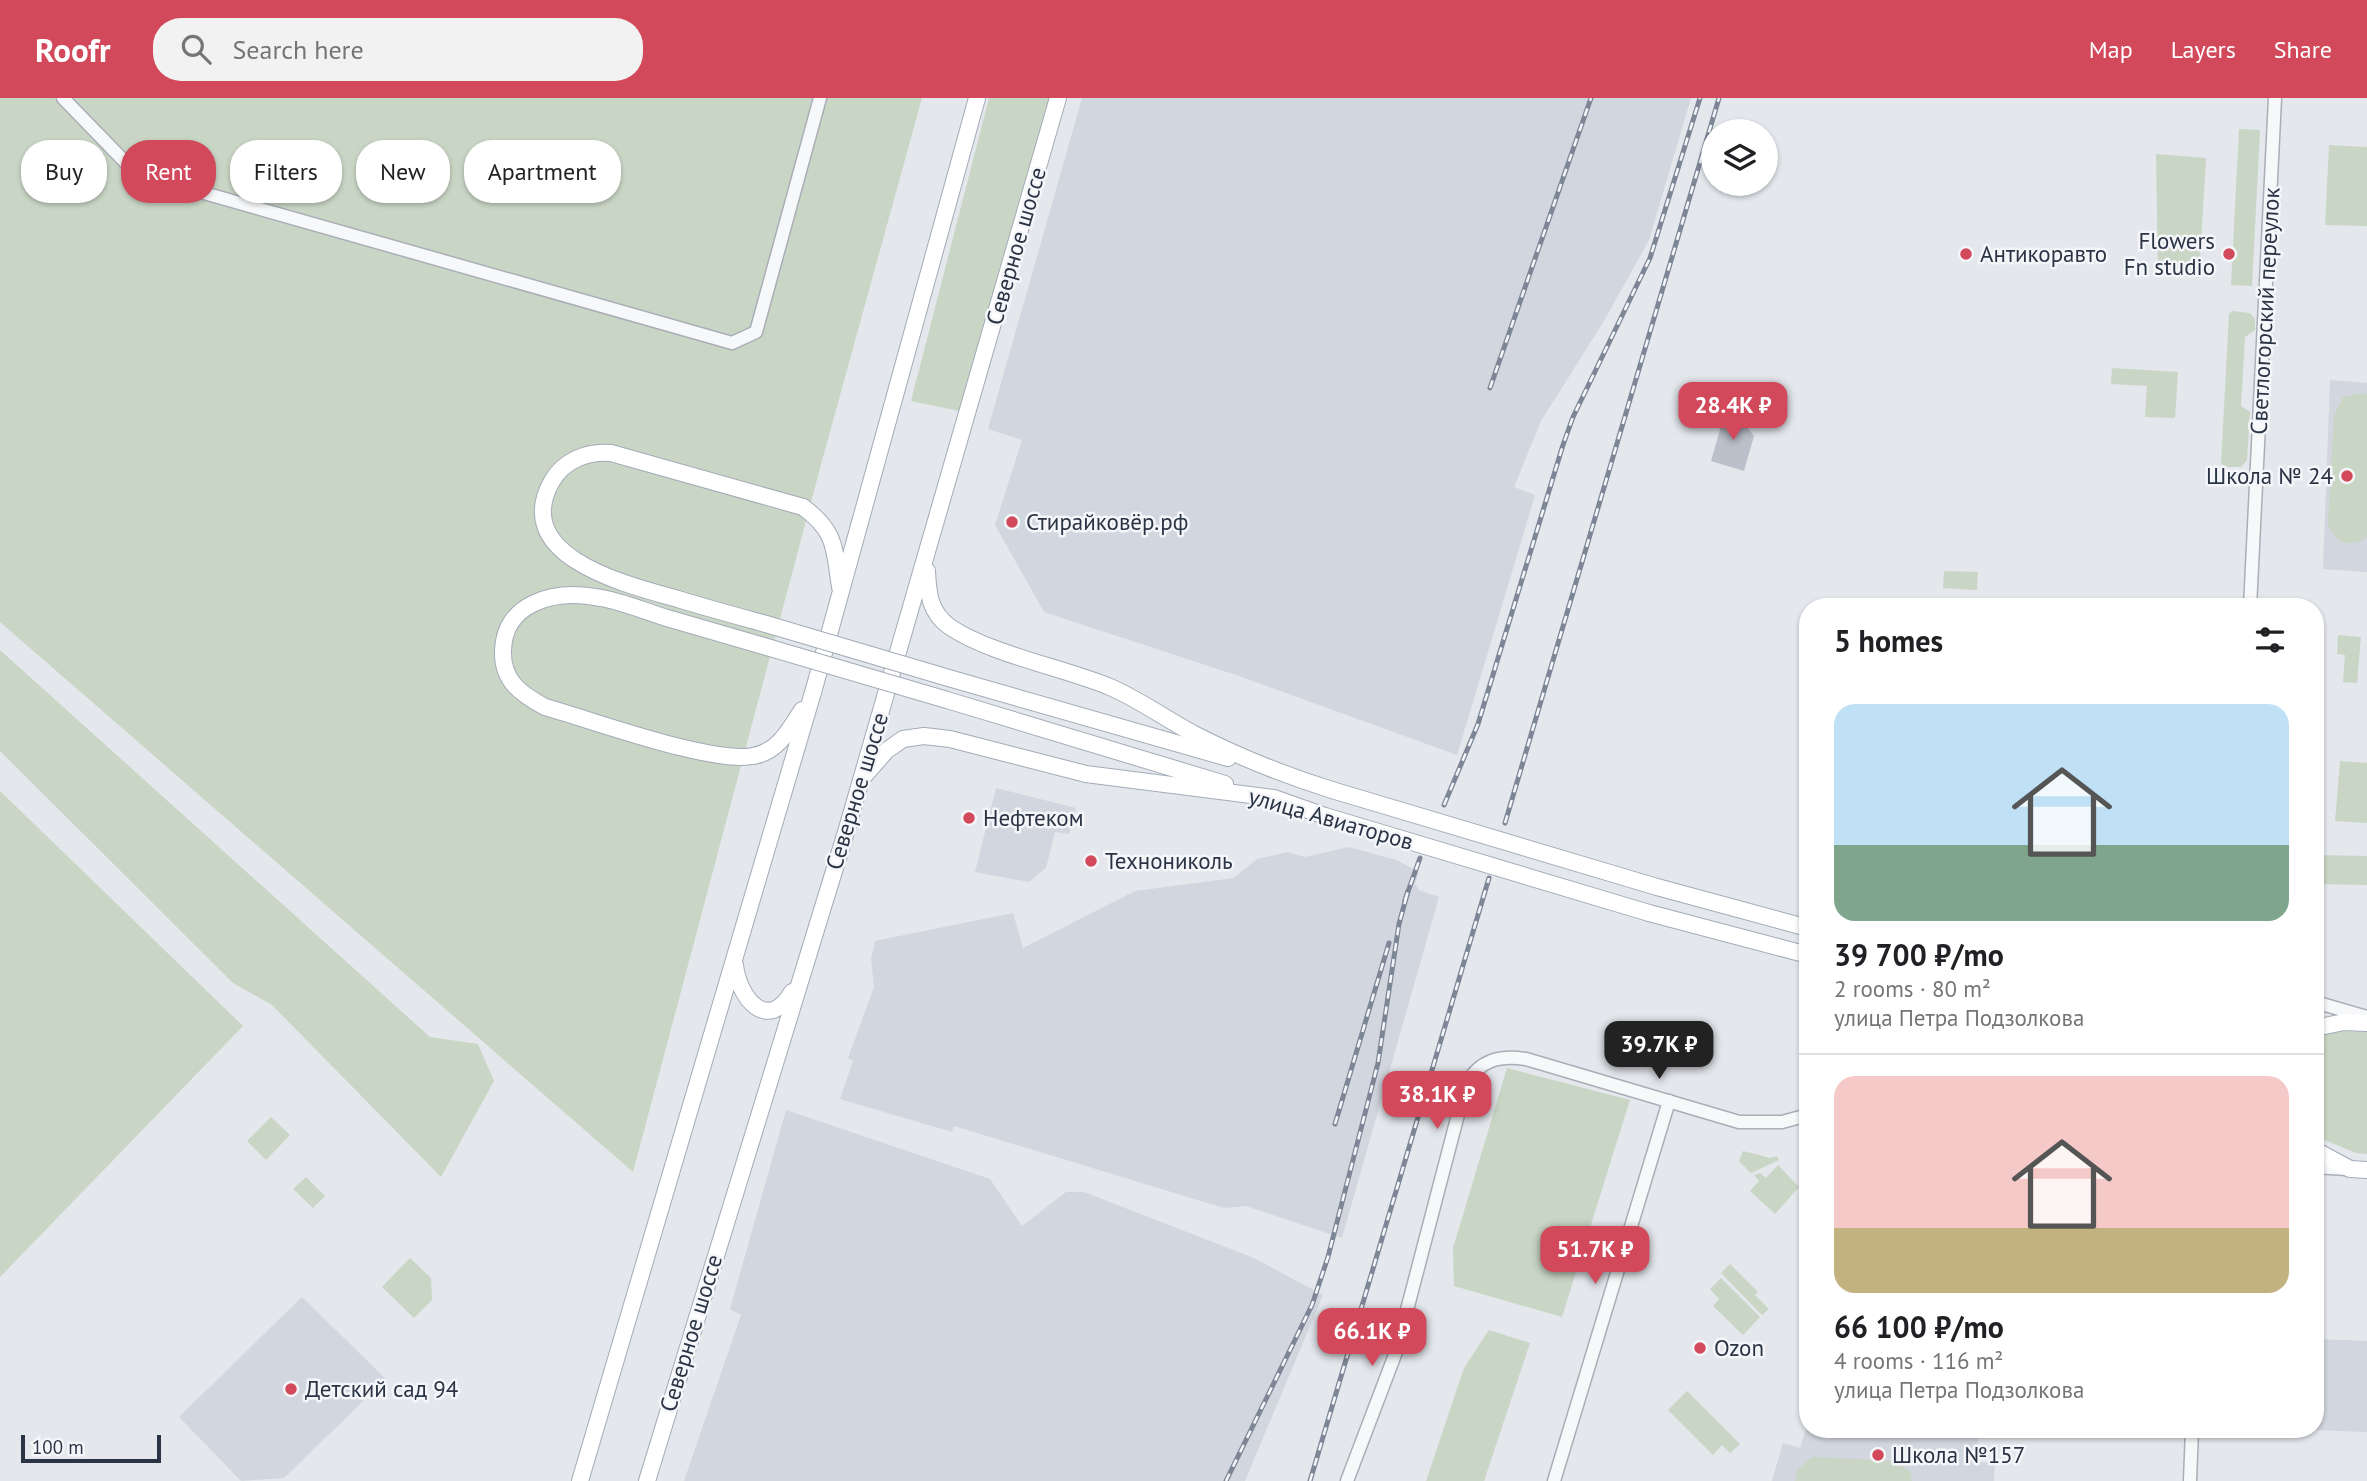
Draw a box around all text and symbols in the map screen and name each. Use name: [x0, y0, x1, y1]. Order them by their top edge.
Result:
search box: [153, 18, 643, 81]
text: Roofr: [35, 28, 111, 71]
icon: search: [177, 30, 215, 68]
text: Search here: [233, 33, 364, 66]
text: Map: [2089, 34, 2133, 65]
text: Layers: [2171, 34, 2236, 65]
text: Share: [2274, 34, 2332, 65]
map controls: [1701, 119, 1778, 196]
button: layers: [1701, 119, 1778, 196]
chip: Buy: [21, 140, 107, 203]
chip: Rent: [121, 140, 216, 203]
chip: Filters: [230, 140, 342, 203]
chip: New: [356, 140, 450, 203]
chip: Apartment: [464, 140, 621, 203]
street label: Северное шоссе: [979, 164, 1052, 328]
street label: Светлогорский переулок: [2244, 187, 2285, 435]
place label: Flowers Fn studio: [2124, 226, 2215, 281]
place label: Антикоравто: [1980, 239, 2107, 268]
marker: Антикоравто: [1958, 246, 1974, 262]
marker: Flowers Fn studio: [2221, 246, 2237, 262]
pin: 28.4K ₽: [1668, 382, 1798, 442]
text: 28.4K ₽: [1694, 390, 1772, 419]
place label: Школа № 24: [2206, 461, 2333, 490]
marker: Школа № 24: [2339, 468, 2355, 484]
place label: Стирайковёр.рф: [1026, 507, 1188, 536]
marker: Стирайковёр.рф: [1004, 514, 1020, 530]
text: 5 homes: [1834, 621, 1943, 660]
icon: filters: [2251, 621, 2289, 659]
street label: Северное шоссе: [819, 709, 894, 873]
icon: home: [1999, 749, 2125, 875]
street label: улица Авиаторов: [1245, 781, 1417, 856]
place label: Нефтеком: [983, 803, 1084, 832]
marker: Нефтеком: [961, 810, 977, 826]
place label: Технониколь: [1105, 846, 1233, 875]
marker: Технониколь: [1083, 853, 1099, 869]
text: 39 700 ₽/mo: [1834, 935, 2004, 974]
text: 2 rooms · 80 m²: [1834, 974, 1991, 1003]
text: улица Петра Подзолкова: [1834, 1003, 2084, 1032]
pin: 39.7K ₽: [1594, 1021, 1724, 1081]
text: 39.7K ₽: [1620, 1029, 1698, 1058]
pin: 38.1K ₽: [1372, 1072, 1502, 1131]
text: 38.1K ₽: [1398, 1079, 1476, 1108]
icon: home: [1999, 1121, 2125, 1247]
pin: 51.7K ₽: [1530, 1226, 1660, 1286]
text: 51.7K ₽: [1556, 1234, 1634, 1263]
street label: Северное шоссе: [653, 1251, 728, 1415]
text: 66 100 ₽/mo: [1834, 1307, 2004, 1346]
pin: 66.1K ₽: [1307, 1308, 1437, 1368]
text: 66.1K ₽: [1333, 1316, 1411, 1345]
place label: Ozon: [1714, 1333, 1764, 1362]
marker: Ozon: [1692, 1340, 1708, 1356]
text: 4 rooms · 116 m²: [1834, 1346, 2003, 1375]
place label: Детский сад 94: [305, 1374, 459, 1403]
text: улица Петра Подзолкова: [1834, 1375, 2084, 1404]
marker: Детский сад 94: [283, 1381, 299, 1397]
scale bar: [21, 1432, 161, 1464]
text: 100 m: [32, 1435, 84, 1459]
place label: Школа №157: [1892, 1440, 2025, 1469]
marker: Школа №157: [1870, 1447, 1886, 1463]

